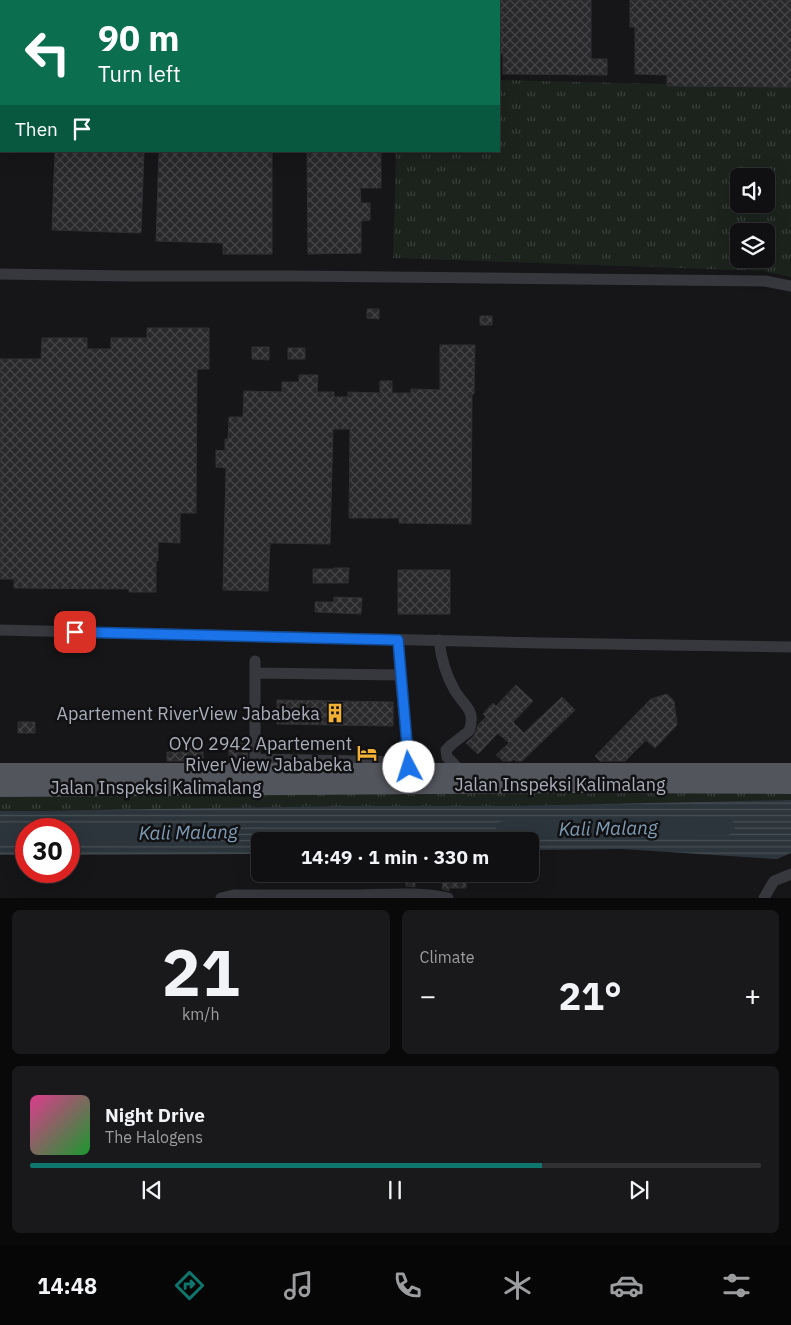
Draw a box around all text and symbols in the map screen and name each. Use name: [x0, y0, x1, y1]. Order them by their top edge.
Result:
text: 90 m: [98, 15, 180, 61]
icon: left: [15, 20, 80, 85]
text: Turn left: [98, 59, 181, 88]
icon: arrive: [68, 115, 96, 143]
text: Then: [15, 117, 58, 141]
map controls: [730, 168, 775, 268]
button: sound: [730, 168, 775, 213]
button: layers: [730, 223, 775, 268]
pin: [54, 611, 96, 653]
icon: arrive: [61, 618, 89, 646]
place label: Apartement RiverView Jababeka: [56, 702, 320, 725]
building icon: Apartement RiverView Jababeka: [324, 702, 346, 724]
place label: OYO 2942 Apartement River View Jababeka: [169, 732, 352, 776]
position arrow: [382, 740, 434, 792]
hotel icon: OYO 2942 Apartement River View Jababeka: [356, 742, 378, 764]
street label: Jalan Inspeksi Kalimalang: [455, 773, 666, 796]
street label: Jalan Inspeksi Kalimalang: [51, 776, 262, 799]
water label: Kali Malang: [558, 815, 659, 841]
speed limit sign: 30: [15, 818, 80, 883]
water label: Kali Malang: [138, 819, 239, 845]
text: 14:49 · 1 min · 330 m: [301, 845, 489, 869]
text: 21: [162, 929, 240, 1014]
text: Climate: [420, 947, 475, 967]
text: 21°: [559, 971, 622, 1020]
text: −: [420, 977, 436, 1014]
text: +: [744, 977, 761, 1014]
text: km/h: [182, 1004, 220, 1024]
text: Night Drive: [105, 1103, 205, 1127]
text: The Halogens: [105, 1127, 203, 1147]
icon: previous: [138, 1176, 166, 1204]
icon: pause: [381, 1176, 409, 1204]
icon: next: [625, 1176, 653, 1204]
icon: directions: [172, 1268, 207, 1303]
icon: music: [281, 1268, 316, 1303]
icon: phone: [390, 1268, 425, 1303]
icon: climate: [500, 1268, 535, 1303]
icon: car: [609, 1268, 644, 1303]
icon: filters: [719, 1268, 754, 1303]
text: 14:48: [37, 1271, 97, 1300]

